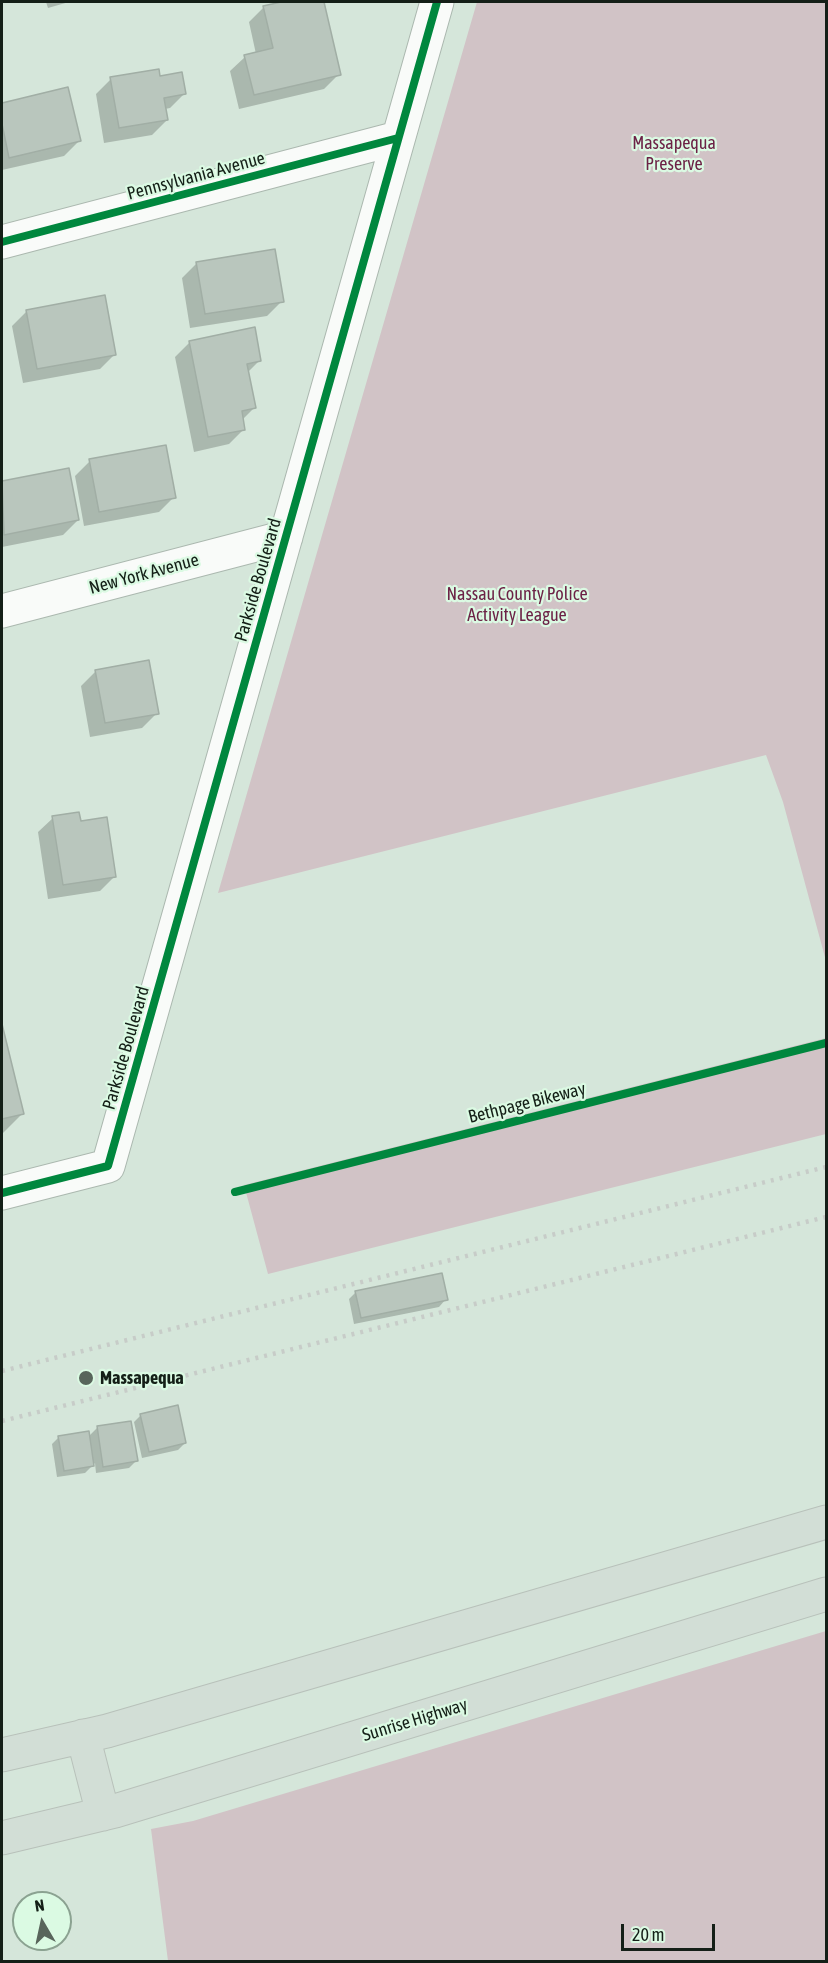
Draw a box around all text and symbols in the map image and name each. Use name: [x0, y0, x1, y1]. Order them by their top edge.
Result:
park label: Massapequa Preserve: [632, 132, 716, 174]
street label: Pennsylvania Avenue: [125, 147, 267, 205]
street label: Parkside Boulevard: [230, 516, 286, 644]
street label: New York Avenue: [87, 549, 201, 599]
park label: Nassau County Police Activity League: [446, 583, 588, 626]
street label: Parkside Boulevard: [98, 984, 154, 1112]
street label: Bethpage Bikeway: [466, 1078, 588, 1128]
place label: Massapequa: [100, 1367, 184, 1389]
marker: Massapequa: [77, 1369, 95, 1387]
street label: Sunrise Highway: [360, 1694, 470, 1746]
north arrow: [12, 1891, 72, 1951]
text: N: [33, 1896, 46, 1915]
scale bar: [624, 1912, 718, 1950]
text: 20 m: [632, 1924, 664, 1945]

